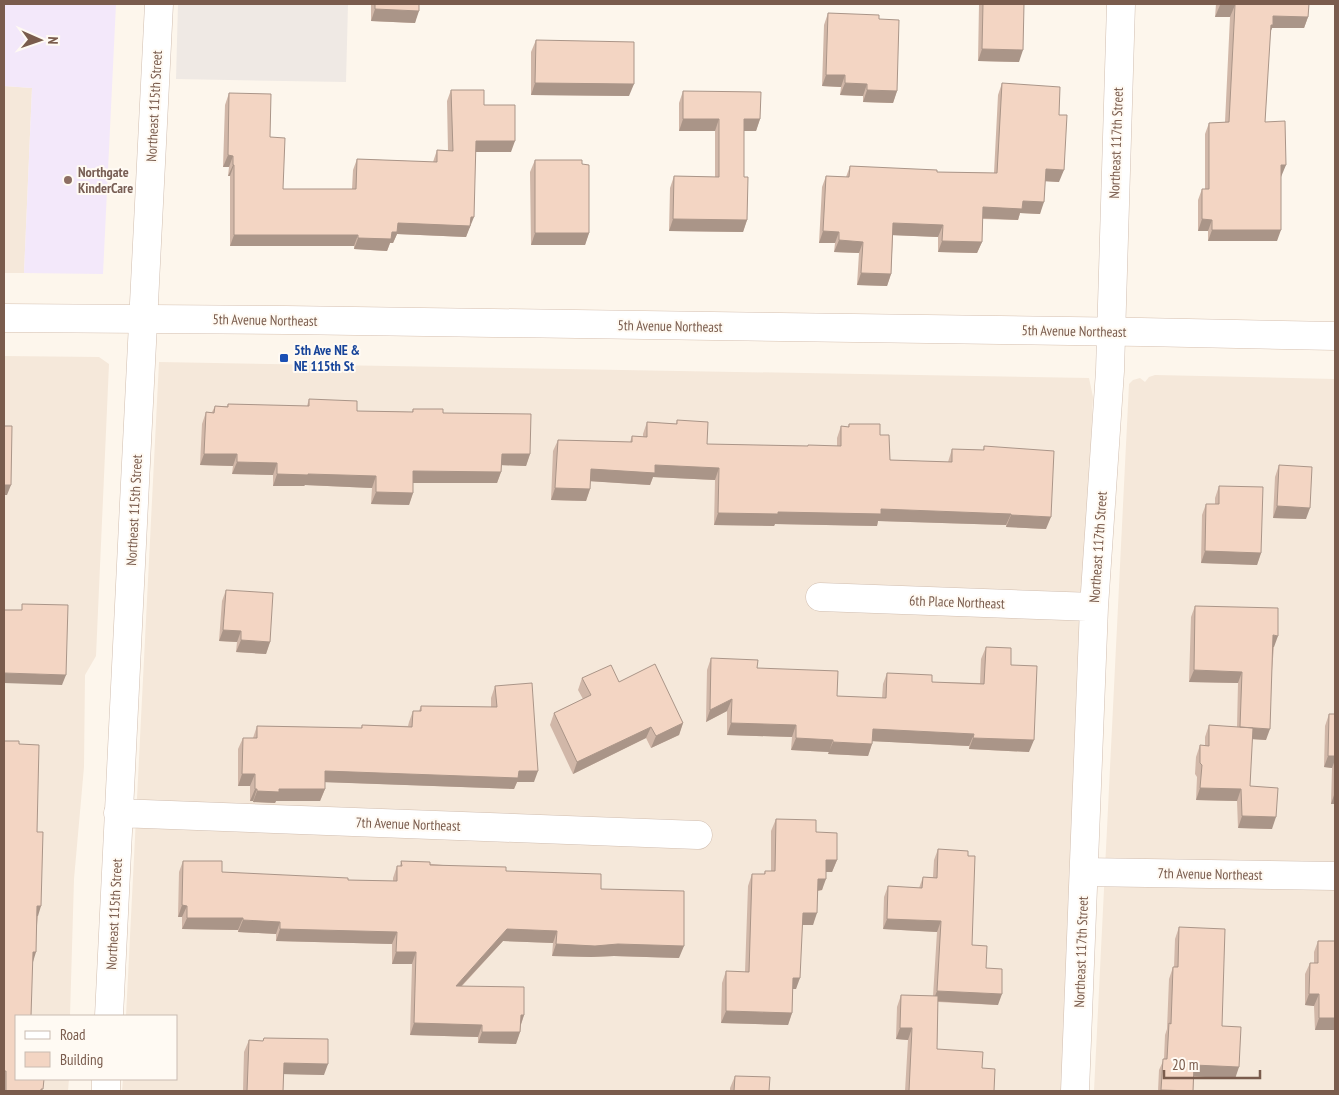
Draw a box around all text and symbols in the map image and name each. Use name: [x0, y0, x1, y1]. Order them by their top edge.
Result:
north arrow: [15, 15, 65, 65]
text: N: [44, 36, 62, 45]
street label: Northeast 115th Street: [142, 50, 166, 162]
street label: Northeast 117th Street: [1105, 87, 1127, 199]
place label: Northgate KinderCare: [78, 163, 133, 197]
marker: Northgate KinderCare: [62, 174, 74, 186]
street label: 5th Avenue Northeast: [212, 310, 318, 330]
street label: 5th Avenue Northeast: [617, 316, 723, 336]
street label: 5th Avenue Northeast: [1021, 321, 1127, 341]
place label: 5th Ave NE & NE 115th St: [294, 341, 360, 375]
marker: 5th Ave NE & NE 115th St: [278, 352, 290, 364]
street label: Northeast 115th Street: [122, 454, 146, 566]
street label: Northeast 117th Street: [1085, 491, 1111, 603]
street label: 6th Place Northeast: [909, 591, 1005, 613]
street label: 7th Avenue Northeast: [355, 813, 461, 835]
street label: Northeast 115th Street: [102, 858, 126, 970]
street label: 7th Avenue Northeast: [1157, 864, 1263, 884]
street label: Northeast 117th Street: [1070, 896, 1092, 1008]
legend: [15, 1015, 178, 1080]
text: Road: [60, 1025, 86, 1044]
scale bar: [1164, 1048, 1260, 1080]
text: Building: [60, 1050, 103, 1069]
text: 20 m: [1172, 1055, 1198, 1074]

